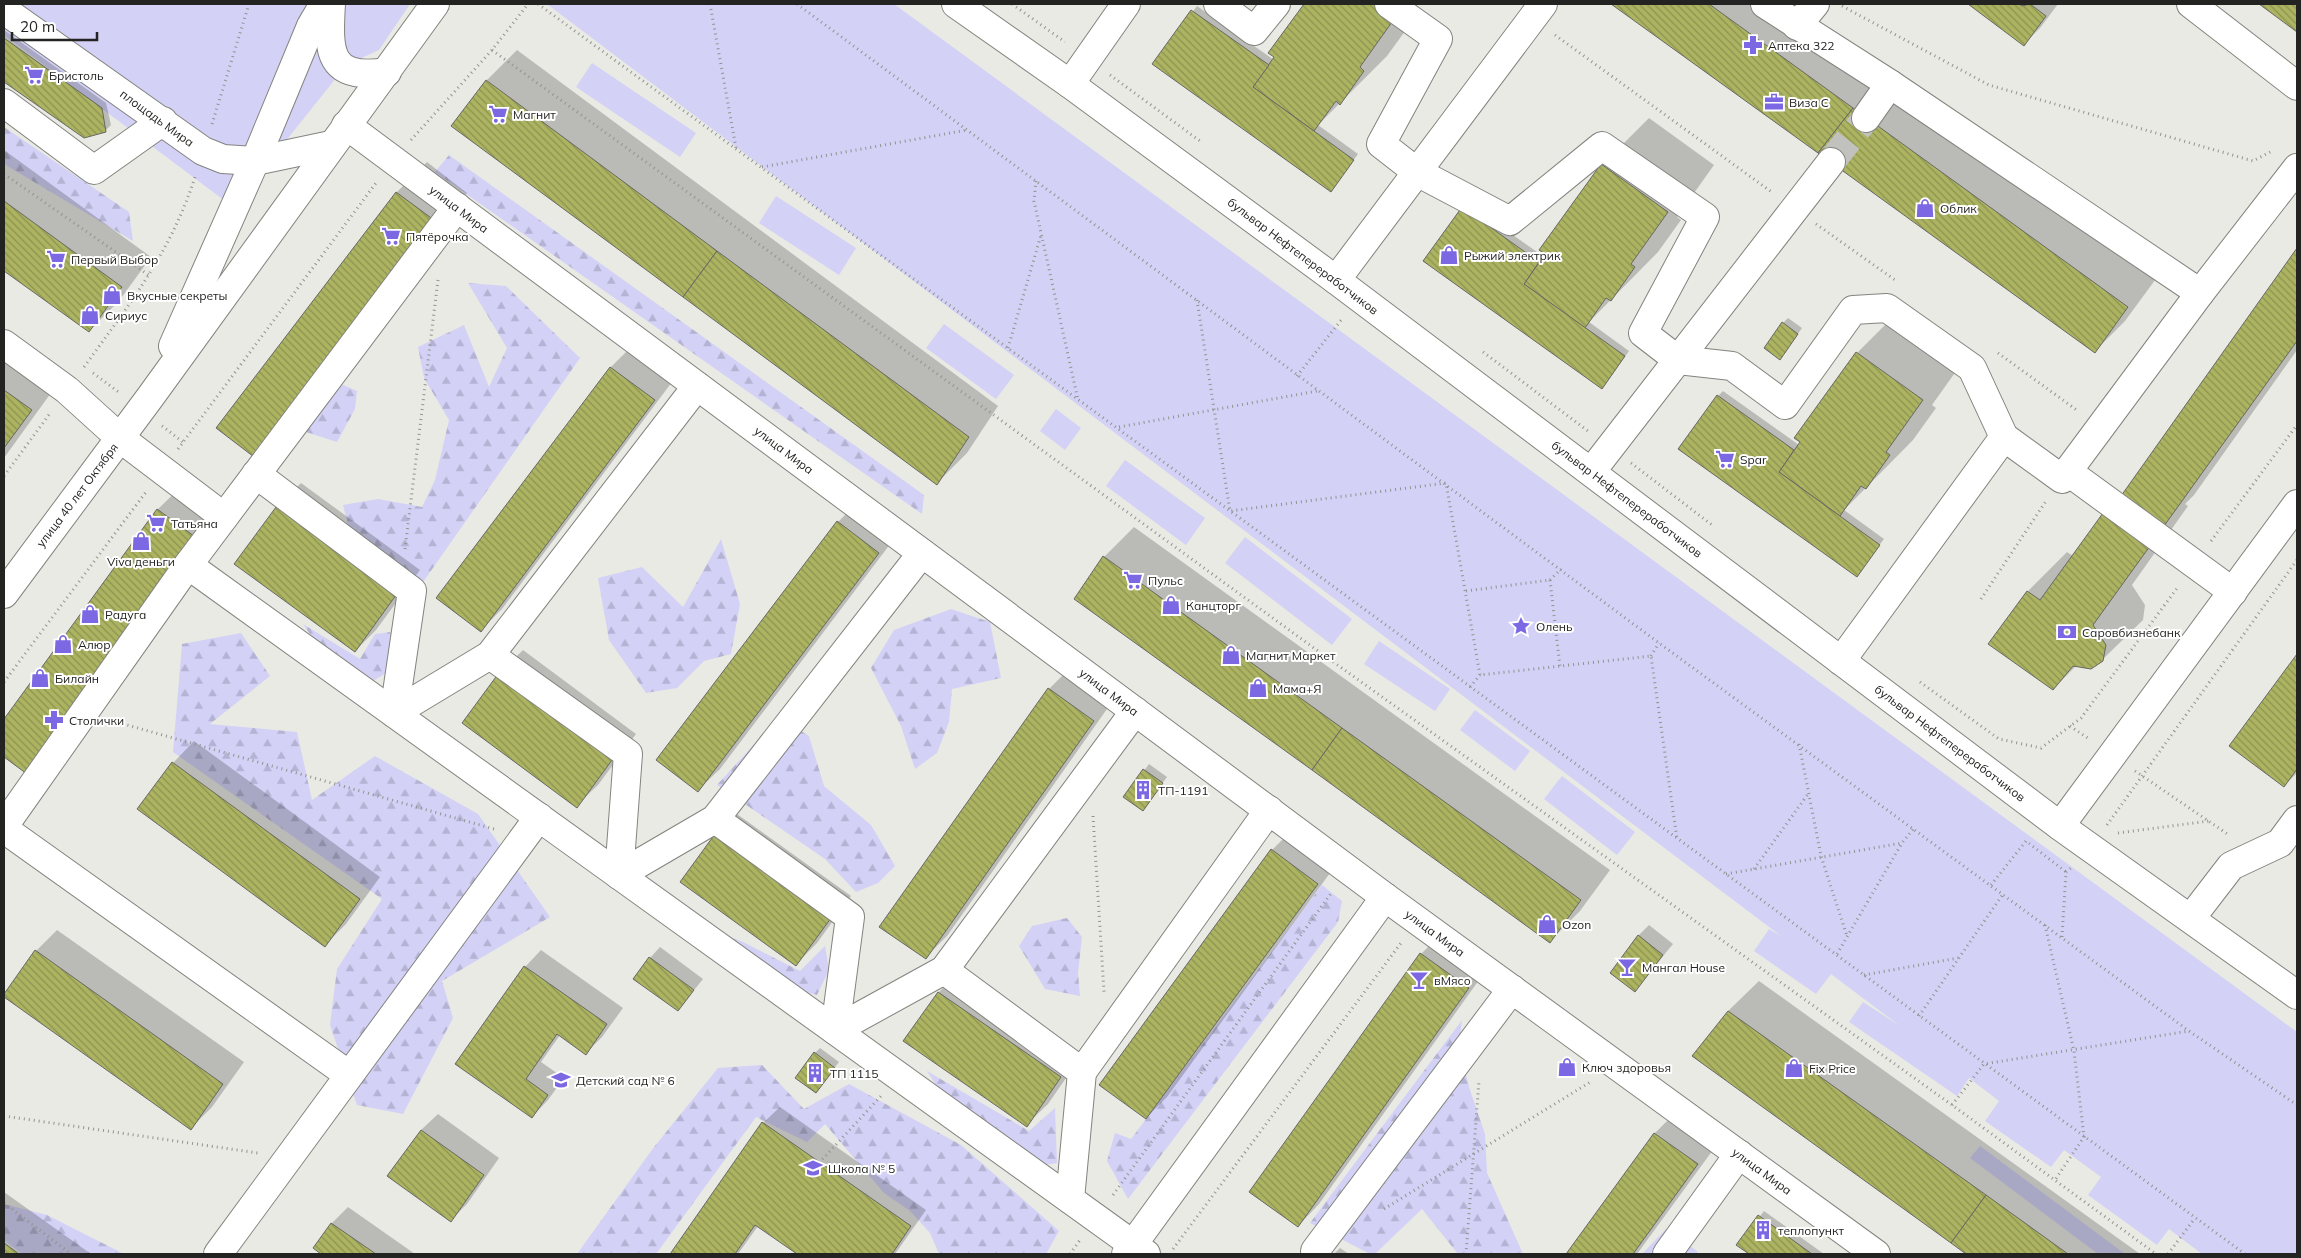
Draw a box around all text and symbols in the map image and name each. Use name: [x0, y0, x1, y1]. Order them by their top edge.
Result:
scale bar: [12, 10, 98, 42]
text: 20 m: [20, 17, 55, 36]
pharmacy icon: Аптека 322: [1742, 34, 1764, 56]
place label: Аптека 322: [1768, 38, 1835, 53]
supermarket icon: Бристоль: [23, 64, 45, 86]
place label: Бристоль: [49, 68, 104, 83]
street label: площадь Мира: [117, 86, 197, 150]
office icon: Виза С: [1763, 91, 1785, 113]
place label: Виза С: [1789, 95, 1829, 110]
supermarket icon: Магнит: [487, 103, 509, 125]
place label: Магнит: [513, 107, 556, 122]
street label: улица Мира: [426, 182, 492, 236]
street label: бульвар Нефтепереработчиков: [1225, 194, 1382, 318]
shop icon: Облик: [1914, 197, 1936, 219]
place label: Облик: [1940, 201, 1977, 216]
supermarket icon: Пятёрочка: [380, 225, 402, 247]
place label: Пятёрочка: [406, 229, 469, 244]
shop icon: Рыжий электрик: [1438, 244, 1460, 266]
supermarket icon: Первый Выбор: [45, 248, 67, 270]
place label: Рыжий электрик: [1464, 248, 1561, 263]
place label: Первый Выбор: [71, 252, 158, 267]
shop icon: Вкусные секреты: [101, 284, 123, 306]
place label: Вкусные секреты: [127, 288, 228, 303]
shop icon: Сириус: [79, 304, 101, 326]
place label: Сириус: [105, 308, 147, 323]
street label: улица Мира: [751, 423, 817, 477]
street label: бульвар Нефтепереработчиков: [1549, 437, 1706, 561]
street label: улица 40 лет Октября: [33, 440, 121, 550]
supermarket icon: Spar: [1714, 448, 1736, 470]
place label: Spar: [1740, 452, 1767, 467]
supermarket icon: Татьяна: [145, 512, 167, 534]
place label: Татьяна: [171, 516, 218, 531]
shop icon: Viva деньги: [130, 530, 152, 552]
place label: Viva деньги: [107, 554, 175, 569]
supermarket icon: Пульс: [1122, 569, 1144, 591]
place label: Пульс: [1148, 573, 1183, 588]
shop icon: Канцторг: [1160, 594, 1182, 616]
place label: Канцторг: [1186, 598, 1241, 613]
shop icon: Радуга: [79, 603, 101, 625]
place label: Радуга: [105, 607, 146, 622]
place icon: Олень: [1510, 615, 1532, 637]
place label: Олень: [1536, 619, 1573, 634]
bank icon: Саровбизнебанк: [2056, 621, 2078, 643]
place label: Саровбизнебанк: [2082, 625, 2181, 640]
shop icon: Алюр: [52, 633, 74, 655]
place label: Алюр: [78, 637, 111, 652]
shop icon: Магнит Маркет: [1220, 644, 1242, 666]
place label: Магнит Маркет: [1246, 648, 1336, 663]
street label: улица Мира: [1076, 665, 1142, 719]
shop icon: Билайн: [29, 667, 51, 689]
place label: Билайн: [55, 671, 99, 686]
shop icon: Мама+Я: [1247, 677, 1269, 699]
place label: Мама+Я: [1273, 681, 1321, 696]
street label: бульвар Нефтепереработчиков: [1872, 681, 2029, 805]
pharmacy icon: Столички: [43, 709, 65, 731]
place label: Столички: [69, 713, 124, 728]
building icon: ТП-1191: [1132, 779, 1154, 801]
place label: ТП-1191: [1158, 783, 1208, 798]
street label: улица Мира: [1402, 906, 1468, 960]
shop icon: Ozon: [1536, 913, 1558, 935]
place label: Ozon: [1562, 917, 1591, 932]
bar icon: Мангал House: [1616, 956, 1638, 978]
place label: Мангал House: [1642, 960, 1725, 975]
bar icon: вМясо: [1408, 969, 1430, 991]
place label: вМясо: [1434, 973, 1471, 988]
shop icon: Ключ здоровья: [1556, 1056, 1578, 1078]
shop icon: Fix Price: [1783, 1057, 1805, 1079]
place label: Ключ здоровья: [1582, 1060, 1671, 1075]
place label: Fix Price: [1809, 1061, 1855, 1076]
building icon: ТП 1115: [804, 1062, 826, 1084]
place label: ТП 1115: [830, 1066, 878, 1081]
school or university icon: Детский сад № 6: [550, 1069, 572, 1091]
place label: Детский сад № 6: [576, 1073, 675, 1088]
street label: улица Мира: [1729, 1144, 1795, 1198]
school or university icon: Школа № 5: [802, 1157, 824, 1179]
place label: Школа № 5: [828, 1161, 895, 1176]
building icon: теплопункт: [1752, 1219, 1774, 1241]
place label: теплопункт: [1778, 1223, 1845, 1238]

